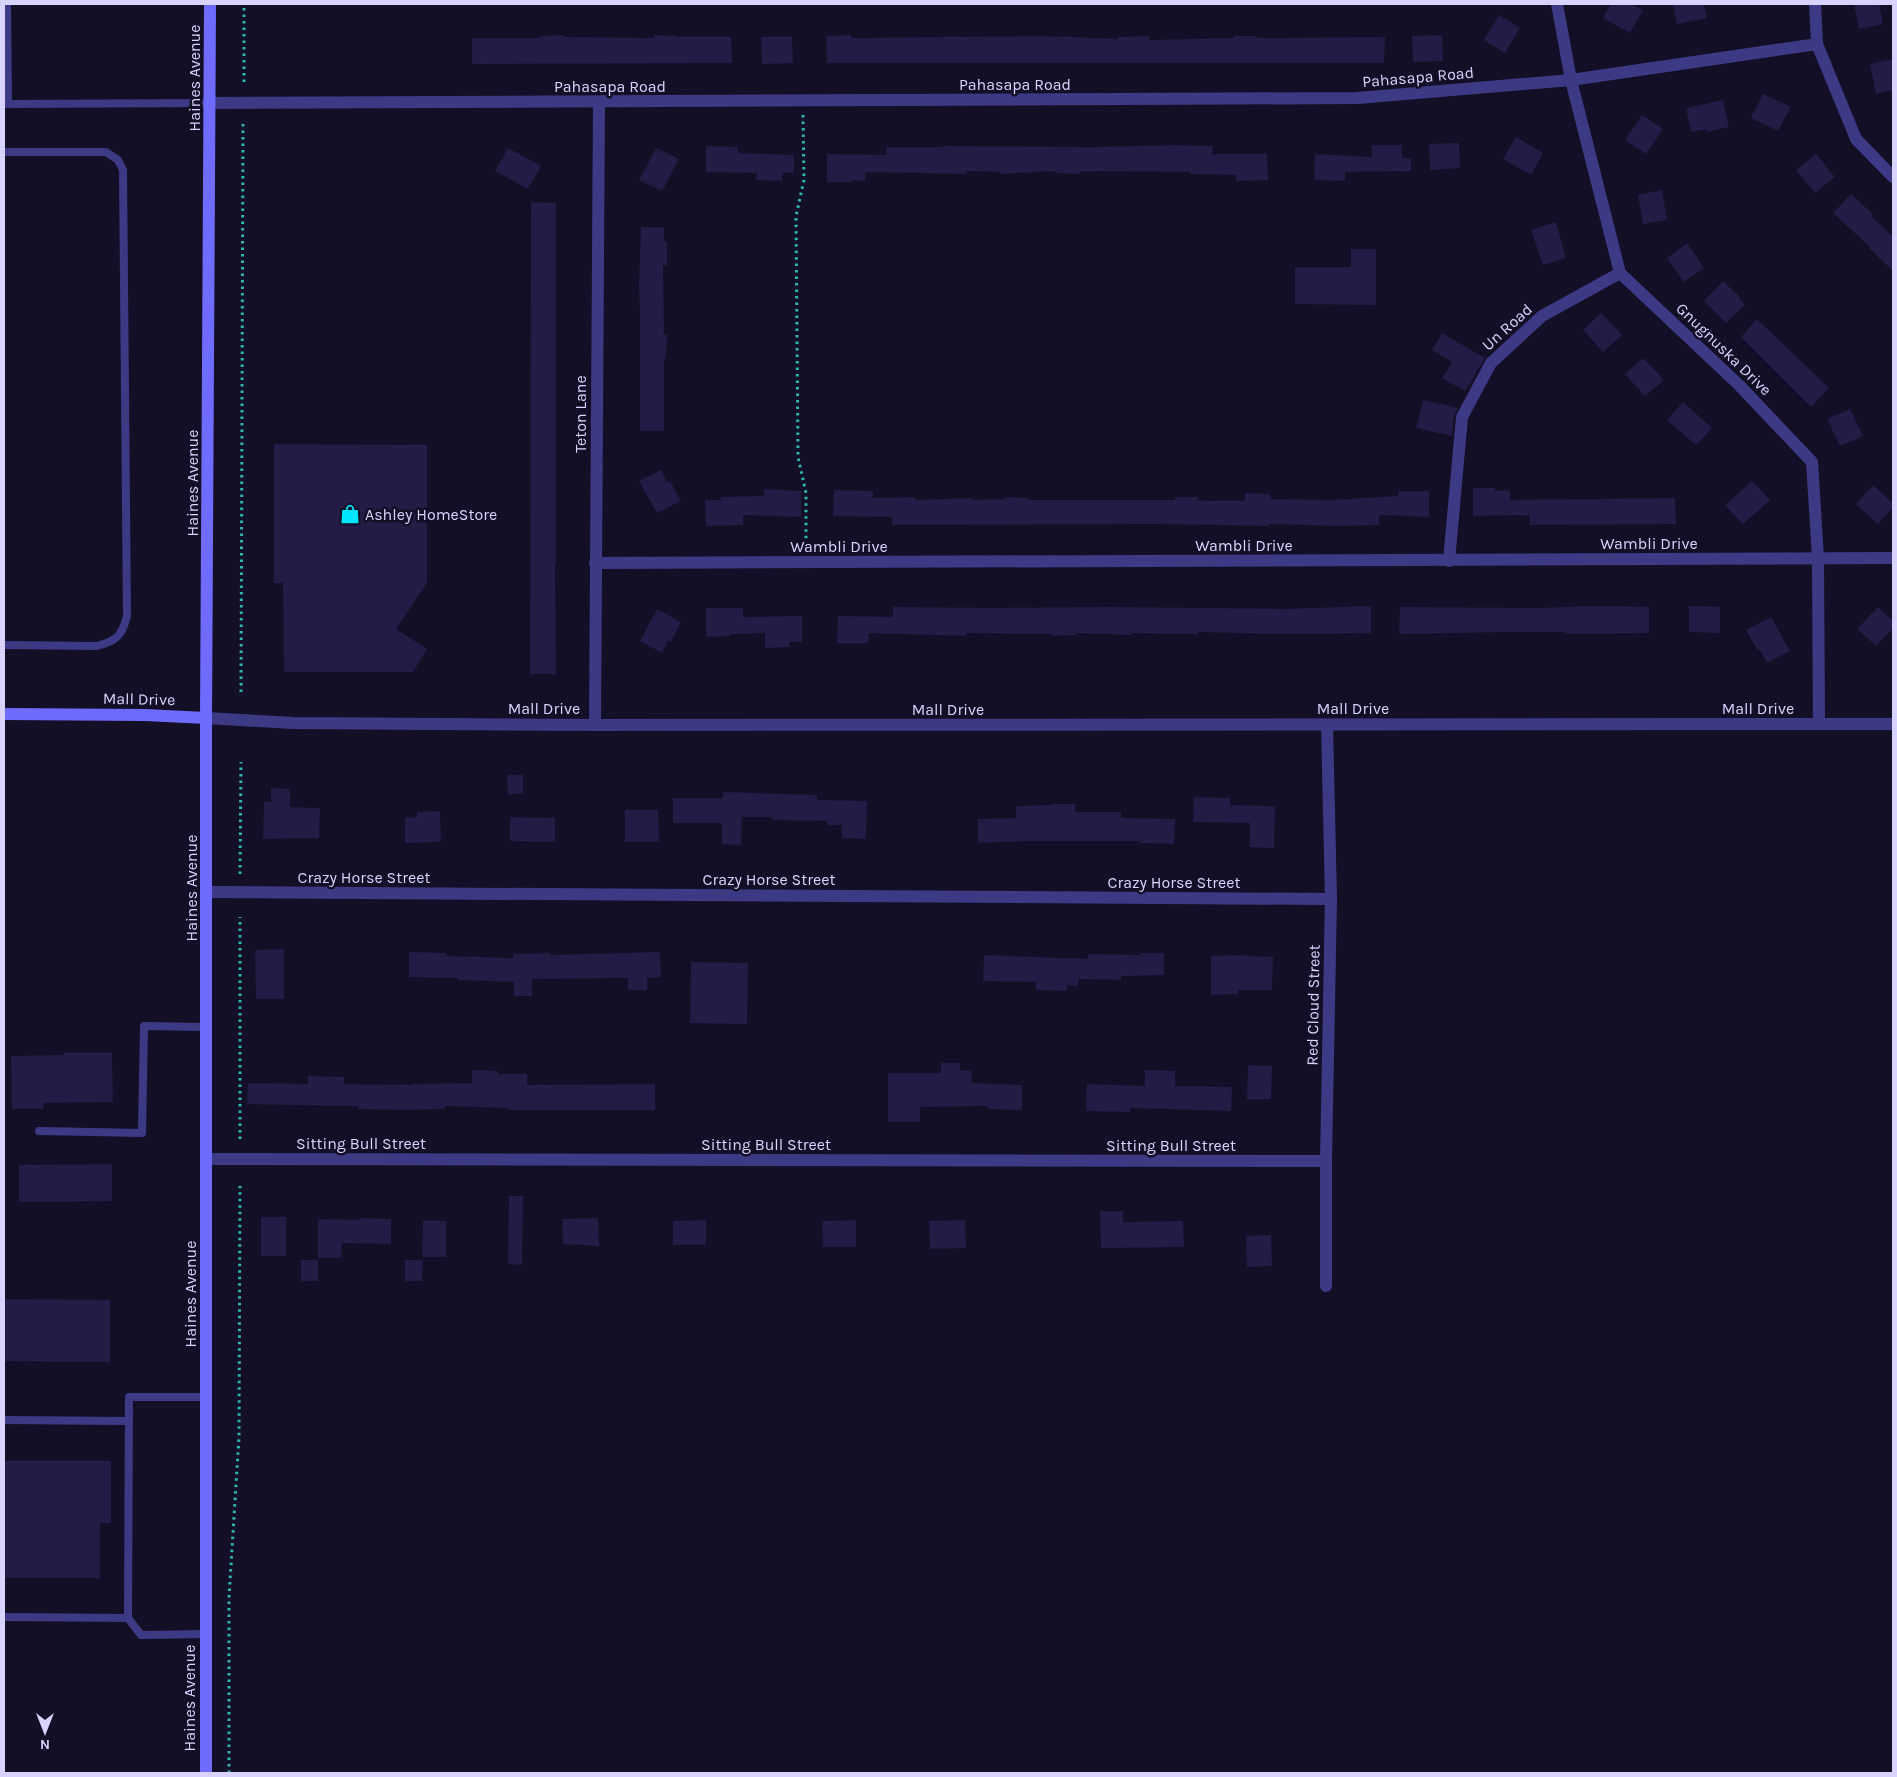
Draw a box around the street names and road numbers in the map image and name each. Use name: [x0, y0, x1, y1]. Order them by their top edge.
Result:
street label: Haines Avenue: [185, 24, 204, 132]
street label: Pahasapa Road: [1361, 63, 1475, 91]
street label: Pahasapa Road: [959, 75, 1071, 94]
street label: Pahasapa Road: [554, 77, 666, 96]
street label: Gnugnuska Drive: [1672, 299, 1776, 399]
street label: Un Road: [1478, 300, 1536, 354]
street label: Teton Lane: [571, 375, 590, 453]
street label: Haines Avenue: [183, 429, 202, 537]
street label: Wambli Drive: [1600, 534, 1698, 553]
street label: Wambli Drive: [1195, 536, 1293, 555]
street label: Wambli Drive: [790, 537, 888, 556]
street label: Mall Drive: [103, 689, 175, 709]
street label: Mall Drive: [508, 699, 580, 718]
street label: Mall Drive: [1317, 699, 1389, 718]
street label: Mall Drive: [1722, 699, 1794, 718]
street label: Mall Drive: [912, 700, 984, 719]
street label: Haines Avenue: [182, 834, 201, 942]
street label: Crazy Horse Street: [298, 868, 430, 887]
street label: Crazy Horse Street: [703, 870, 835, 889]
street label: Crazy Horse Street: [1108, 873, 1240, 892]
street label: Red Cloud Street: [1302, 944, 1324, 1066]
street label: Sitting Bull Street: [296, 1134, 426, 1153]
street label: Sitting Bull Street: [701, 1135, 831, 1154]
street label: Sitting Bull Street: [1106, 1136, 1236, 1155]
street label: Haines Avenue: [181, 1240, 200, 1348]
street label: Haines Avenue: [180, 1644, 199, 1752]

